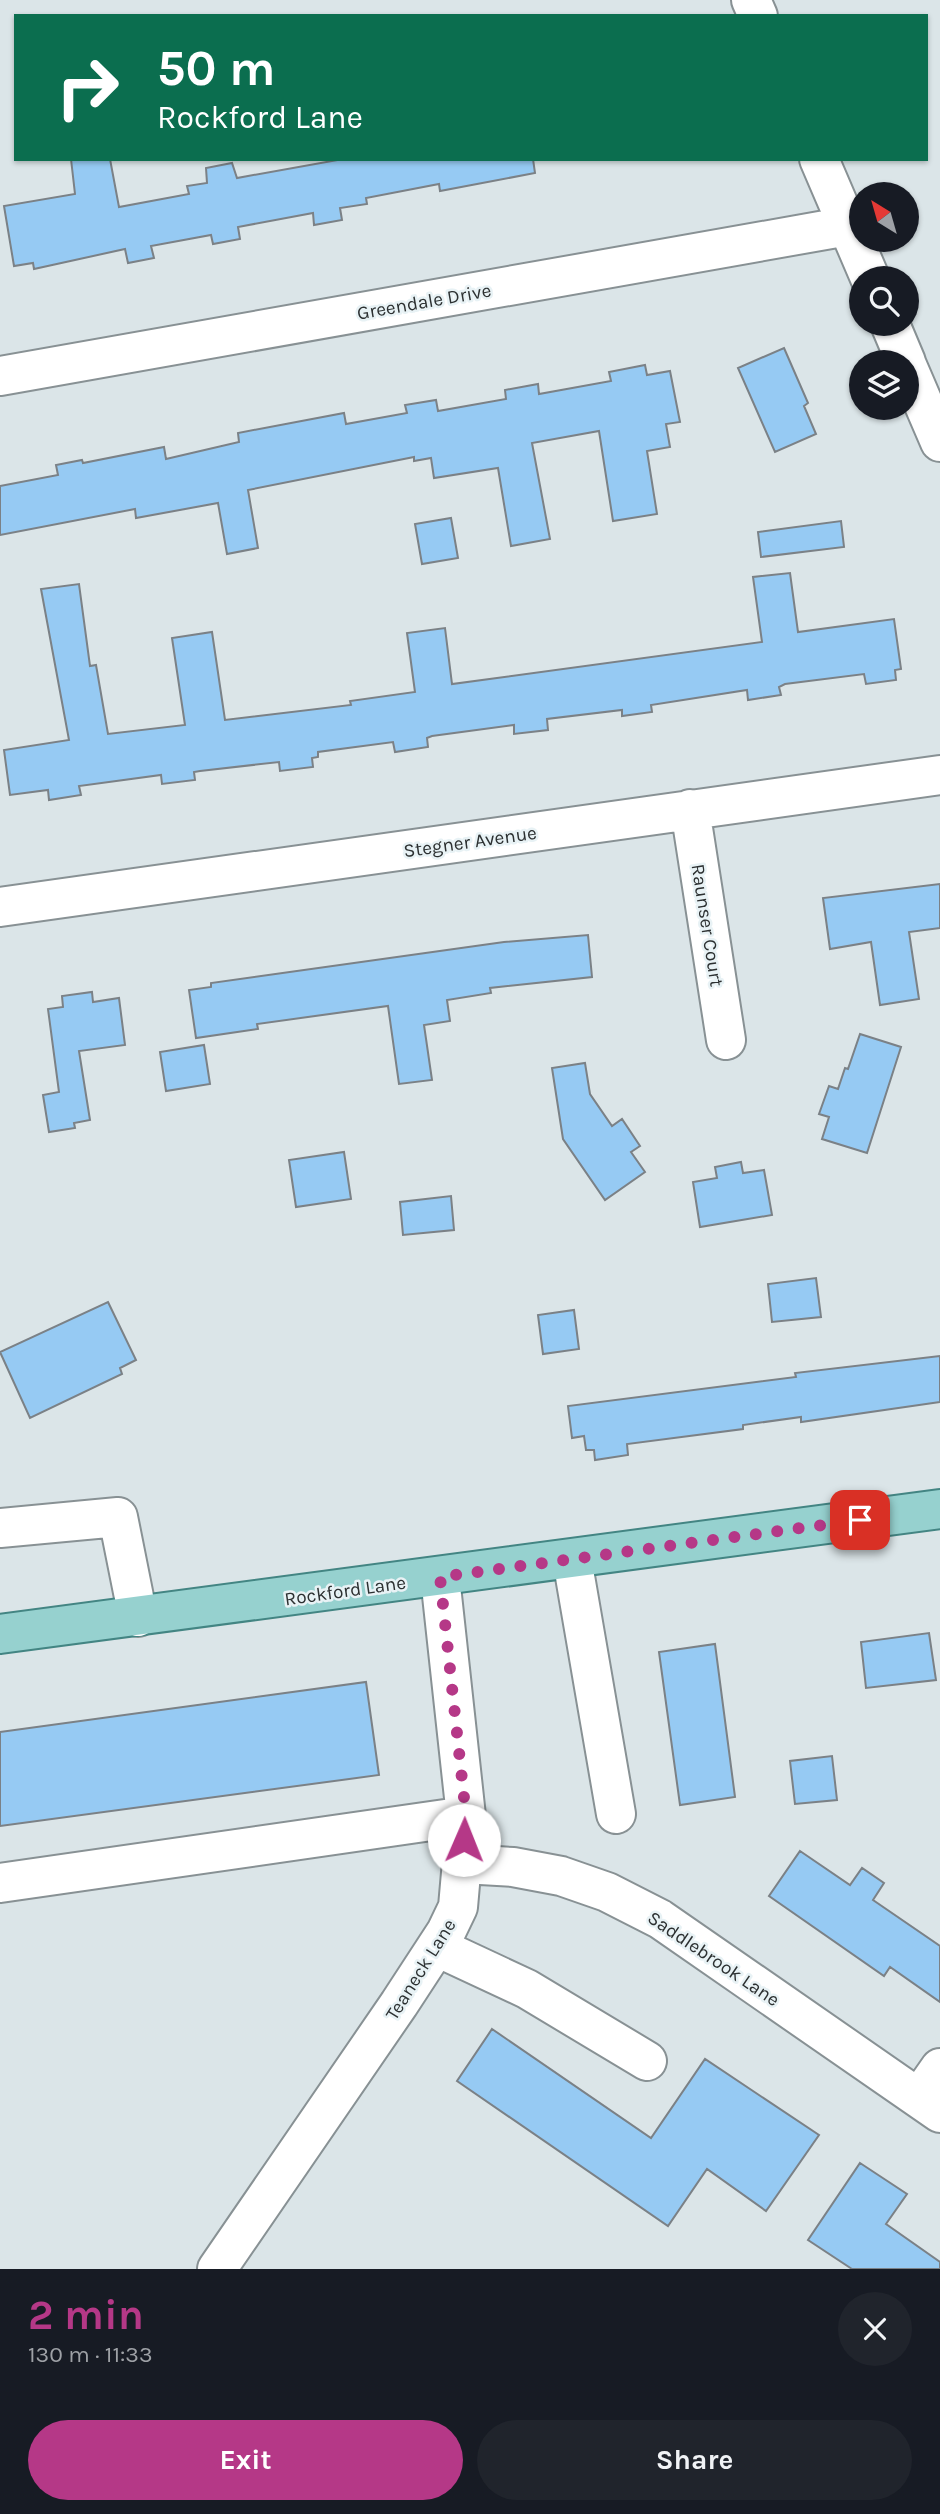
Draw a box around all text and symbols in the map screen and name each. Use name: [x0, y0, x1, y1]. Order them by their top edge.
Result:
text: 50 m: [157, 40, 275, 97]
icon: right: [42, 42, 133, 133]
text: Rockford Lane: [157, 99, 363, 136]
north arrow: [849, 182, 919, 252]
map controls: [849, 182, 919, 420]
button: search: [849, 266, 919, 336]
street label: Greendale Drive: [355, 279, 493, 325]
button: layers: [849, 350, 919, 420]
street label: Stegner Avenue: [402, 822, 538, 862]
street label: Raunser Court: [686, 862, 728, 988]
pin: [830, 1490, 890, 1550]
icon: arrive: [841, 1501, 879, 1539]
street label: Rockford Lane: [283, 1572, 407, 1610]
position arrow: [427, 1803, 501, 1877]
street label: Saddlebrook Lane: [643, 1907, 784, 2011]
street label: Teaneck Lane: [381, 1915, 461, 2024]
text: 2 min: [28, 2290, 144, 2340]
button: close: [838, 2292, 912, 2366]
text: 130 m · 11:33: [28, 2341, 153, 2368]
button: Exit: [28, 2420, 463, 2500]
button: Share: [477, 2420, 912, 2500]

